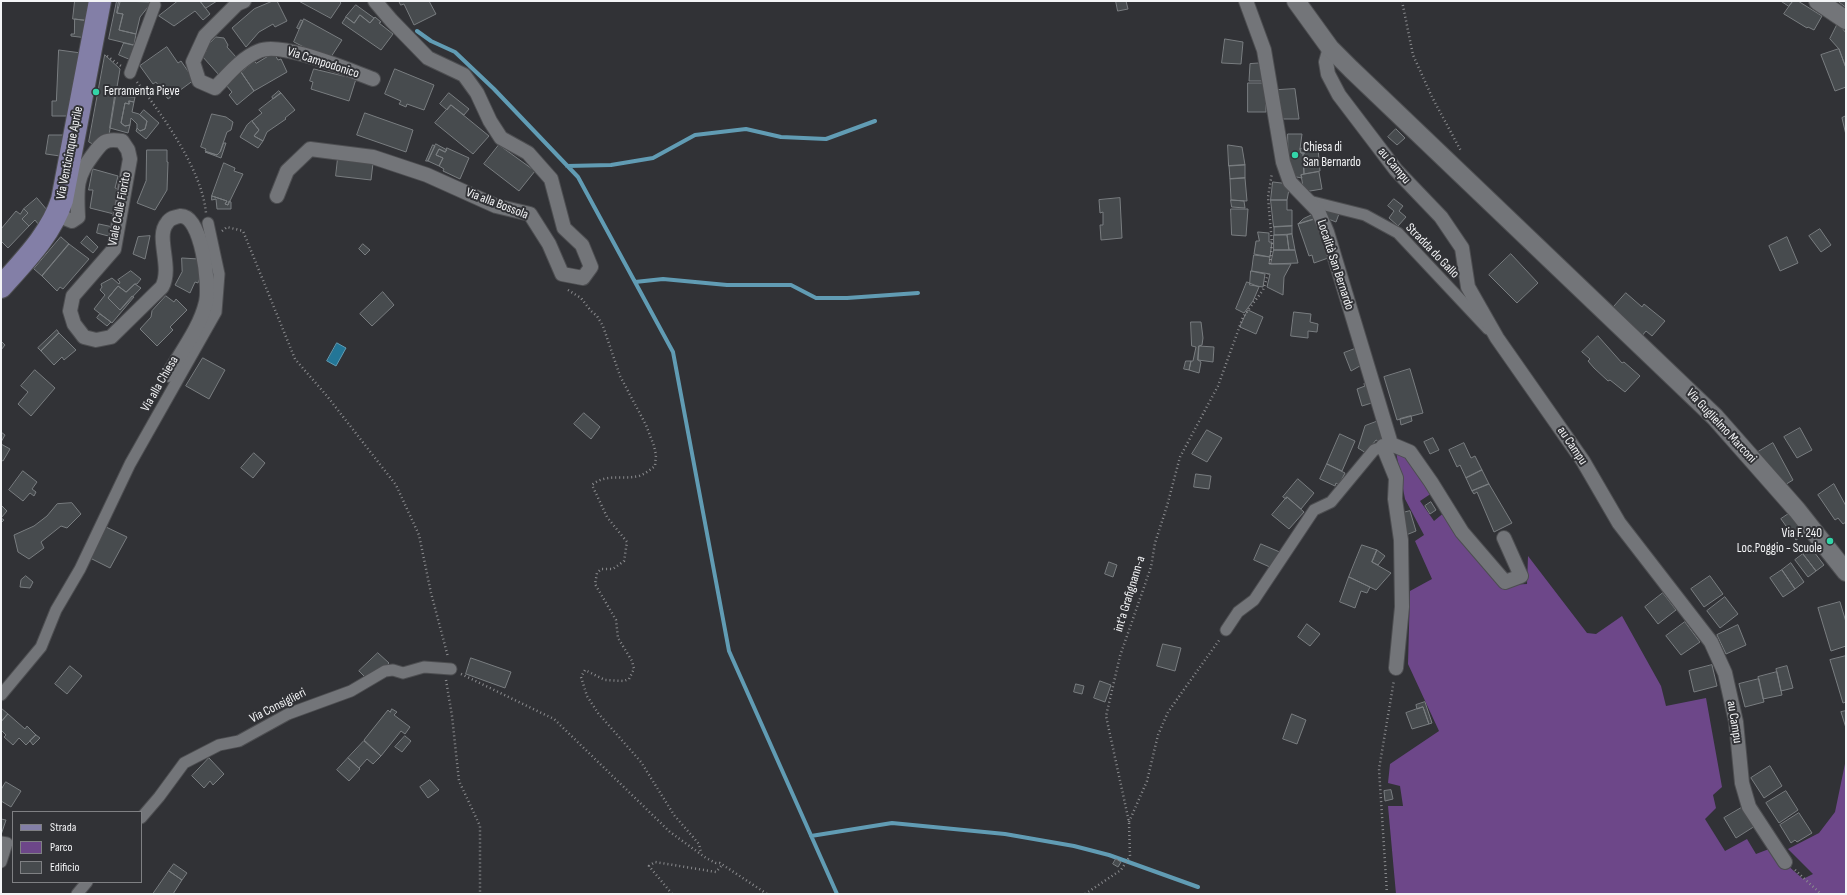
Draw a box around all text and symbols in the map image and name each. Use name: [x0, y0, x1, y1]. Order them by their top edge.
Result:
street label: Via Campodonico: [285, 44, 361, 82]
place label: Ferramenta Pieve: [104, 84, 180, 100]
marker: Ferramenta Pieve: [91, 87, 101, 97]
street label: Via Venticinque Aprile: [53, 105, 87, 201]
place label: Chiesa di San Bernardo: [1303, 140, 1361, 171]
street label: au Campu: [1374, 145, 1414, 187]
marker: Chiesa di San Bernardo: [1290, 150, 1300, 160]
street label: Viale Colle Fiorito: [105, 171, 135, 247]
street label: Via alla Bossola: [464, 185, 530, 223]
street label: Località San Bernardo: [1313, 218, 1357, 312]
street label: Stradda do Gallo: [1402, 220, 1462, 282]
street label: Via alla Chiesa: [138, 354, 182, 414]
street label: Via Guglielmo Marconi: [1683, 386, 1759, 466]
street label: au Campu: [1554, 424, 1590, 468]
place label: Via F. 240 Loc.Poggio - Scuole: [1737, 526, 1822, 557]
marker: Via F. 240 Loc.Poggio - Scuole: [1825, 536, 1835, 546]
street label: int'a Grafignann-a: [1111, 554, 1149, 634]
street label: Via Consiglieri: [247, 685, 309, 727]
street label: au Campu: [1723, 700, 1745, 744]
legend: [12, 811, 142, 883]
text: Strada: [50, 820, 76, 835]
text: Parco: [50, 840, 73, 855]
text: Edificio: [50, 860, 79, 875]

